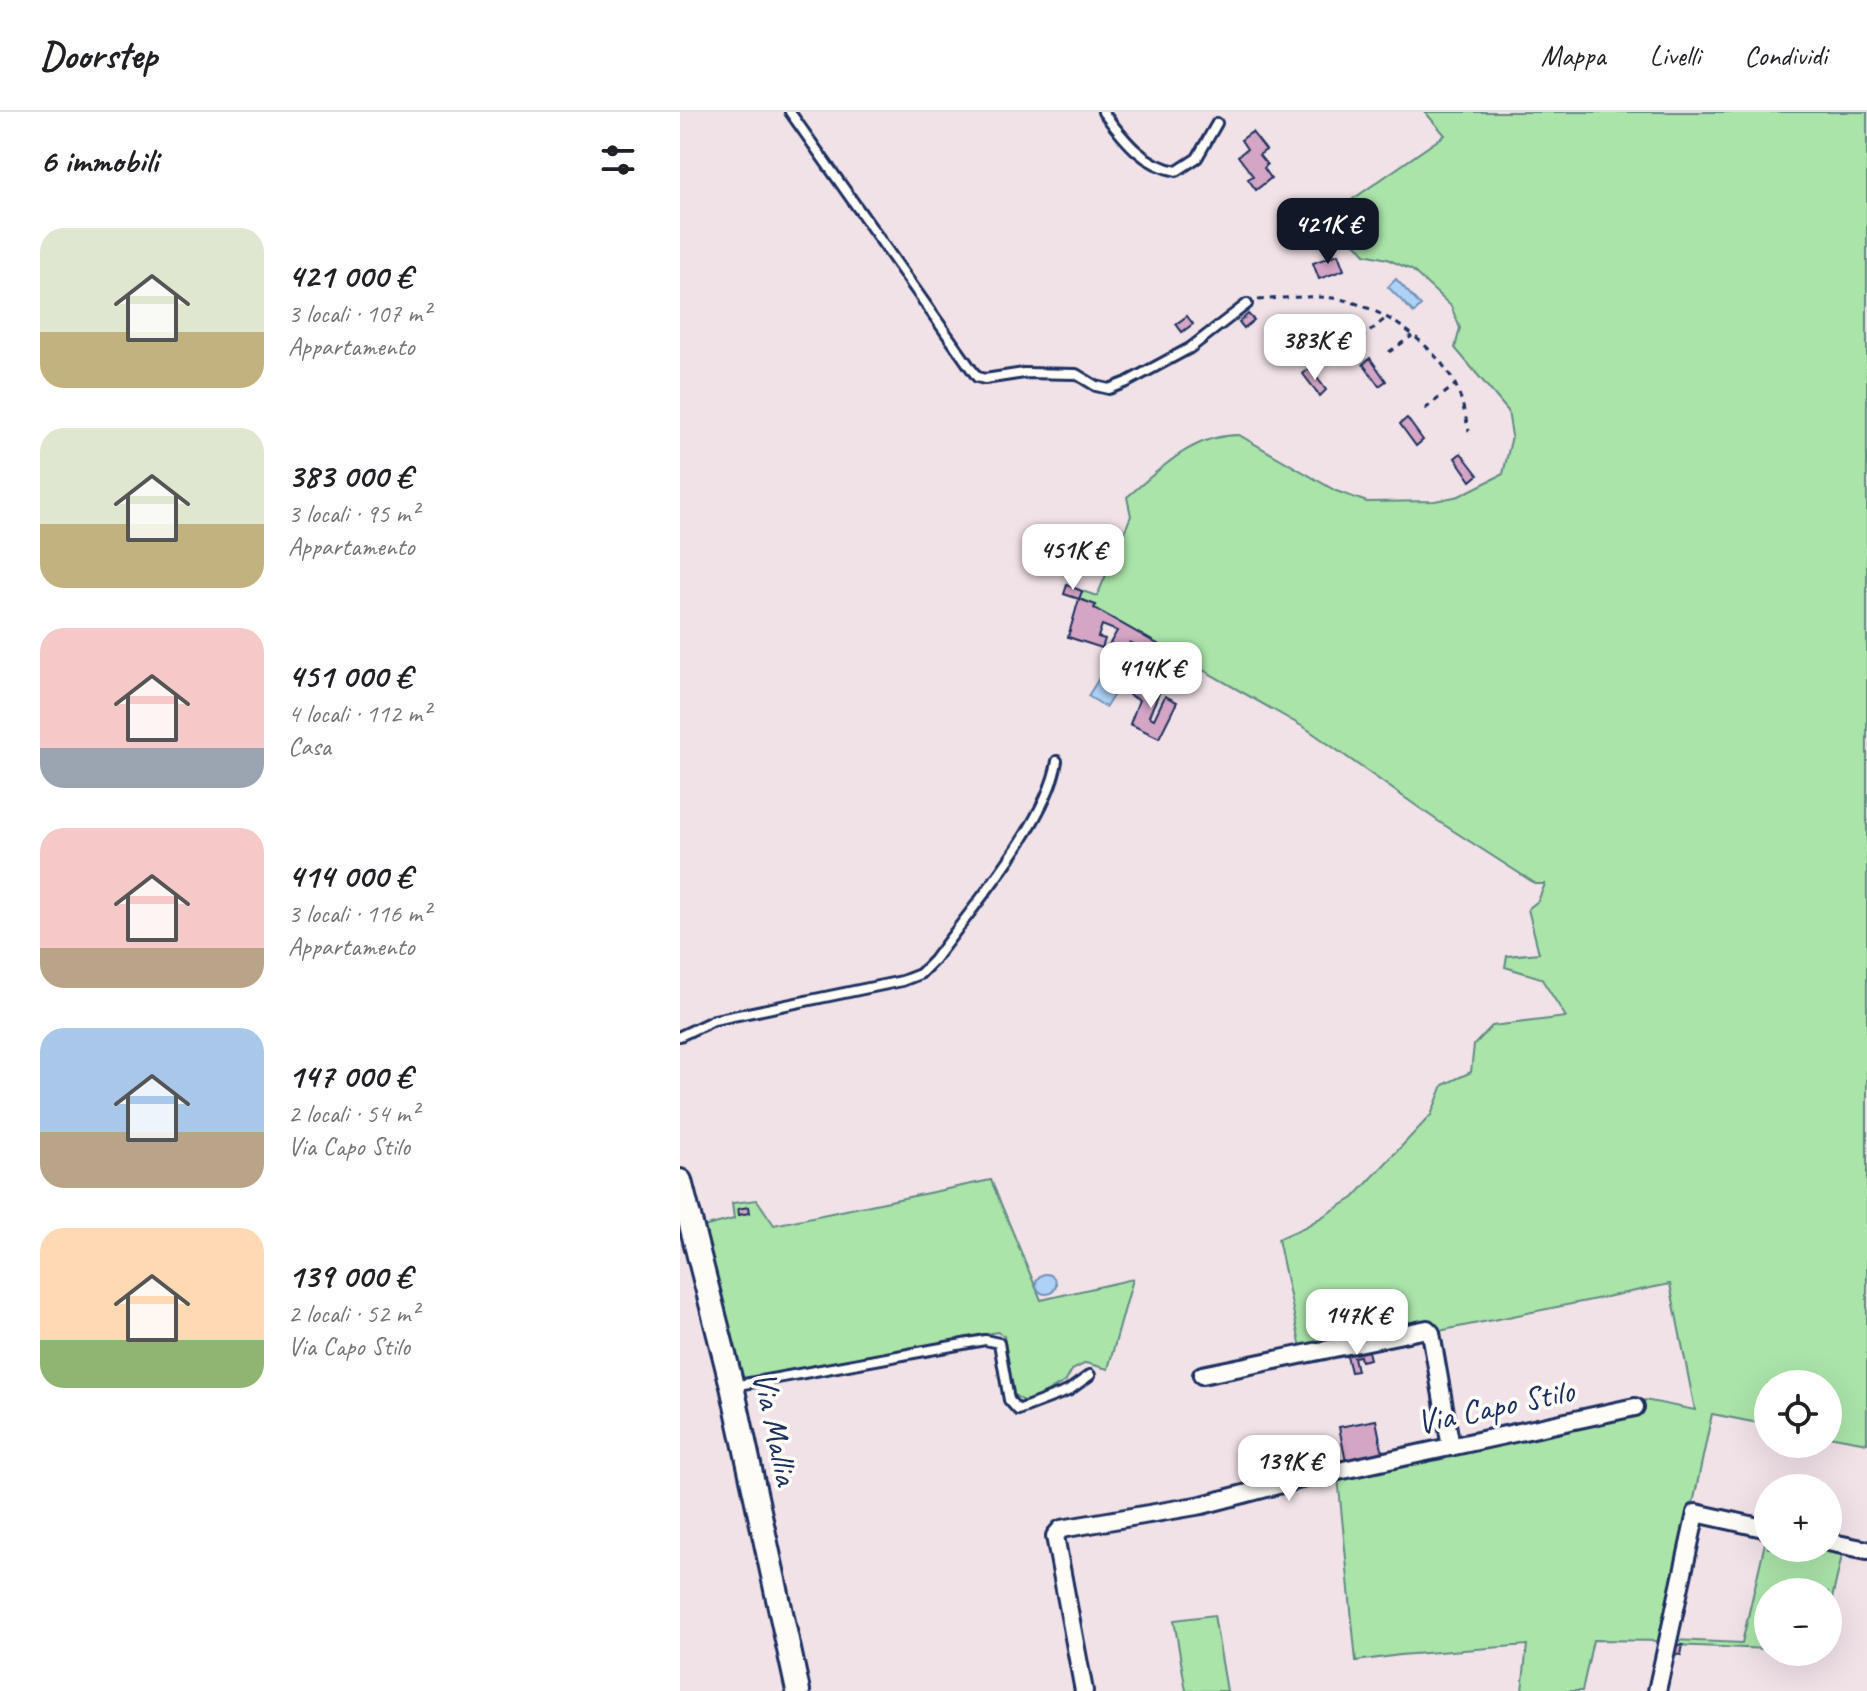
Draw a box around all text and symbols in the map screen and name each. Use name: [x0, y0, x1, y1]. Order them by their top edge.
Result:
text: Doorstep: [40, 32, 157, 79]
text: Mappa: [1541, 38, 1606, 73]
text: Livelli: [1650, 38, 1700, 73]
text: Condividi: [1744, 38, 1827, 73]
icon: filters: [596, 138, 640, 182]
text: 6 immobili: [40, 139, 158, 182]
pin: 421K €: [1263, 198, 1393, 266]
text: 421K €: [1295, 207, 1361, 240]
text: 421 000 €: [288, 254, 412, 297]
icon: home: [104, 260, 200, 356]
text: 3 locali · 107 m²: [288, 297, 430, 330]
pin: 383K €: [1250, 314, 1380, 382]
text: 383K €: [1282, 323, 1348, 356]
text: Appartamento: [288, 330, 414, 363]
text: 383 000 €: [288, 454, 412, 497]
icon: home: [104, 460, 200, 556]
text: 3 locali · 95 m²: [288, 497, 418, 530]
pin: 451K €: [1008, 524, 1138, 592]
text: Appartamento: [288, 530, 414, 563]
text: 451K €: [1040, 533, 1106, 566]
pin: 414K €: [1086, 642, 1216, 710]
text: 414K €: [1118, 651, 1184, 684]
text: 451 000 €: [288, 654, 411, 697]
icon: home: [104, 660, 200, 756]
text: 4 locali · 112 m²: [288, 697, 430, 730]
text: Casa: [288, 730, 331, 763]
text: 414 000 €: [288, 854, 412, 897]
icon: home: [104, 860, 200, 956]
text: 3 locali · 116 m²: [288, 897, 430, 930]
text: Appartamento: [288, 930, 414, 963]
text: 147 000 €: [288, 1054, 411, 1097]
icon: home: [104, 1060, 200, 1156]
text: 2 locali · 54 m²: [288, 1097, 418, 1130]
text: Via Capo Stilo: [288, 1130, 410, 1163]
text: 139 000 €: [288, 1254, 411, 1297]
icon: home: [104, 1260, 200, 1356]
pin: 147K €: [1292, 1289, 1422, 1357]
text: 2 locali · 52 m²: [288, 1297, 418, 1330]
text: 147K €: [1324, 1298, 1390, 1331]
text: Via Capo Stilo: [288, 1330, 410, 1363]
street label: Via Mallia: [743, 1367, 809, 1491]
street label: Via Capo Stilo: [1413, 1368, 1579, 1444]
map controls: [1754, 1370, 1842, 1666]
button: locate: [1754, 1370, 1842, 1458]
pin: 139K €: [1224, 1435, 1354, 1503]
text: 139K €: [1256, 1444, 1322, 1477]
button: +: [1754, 1474, 1842, 1562]
button: −: [1754, 1578, 1842, 1666]

